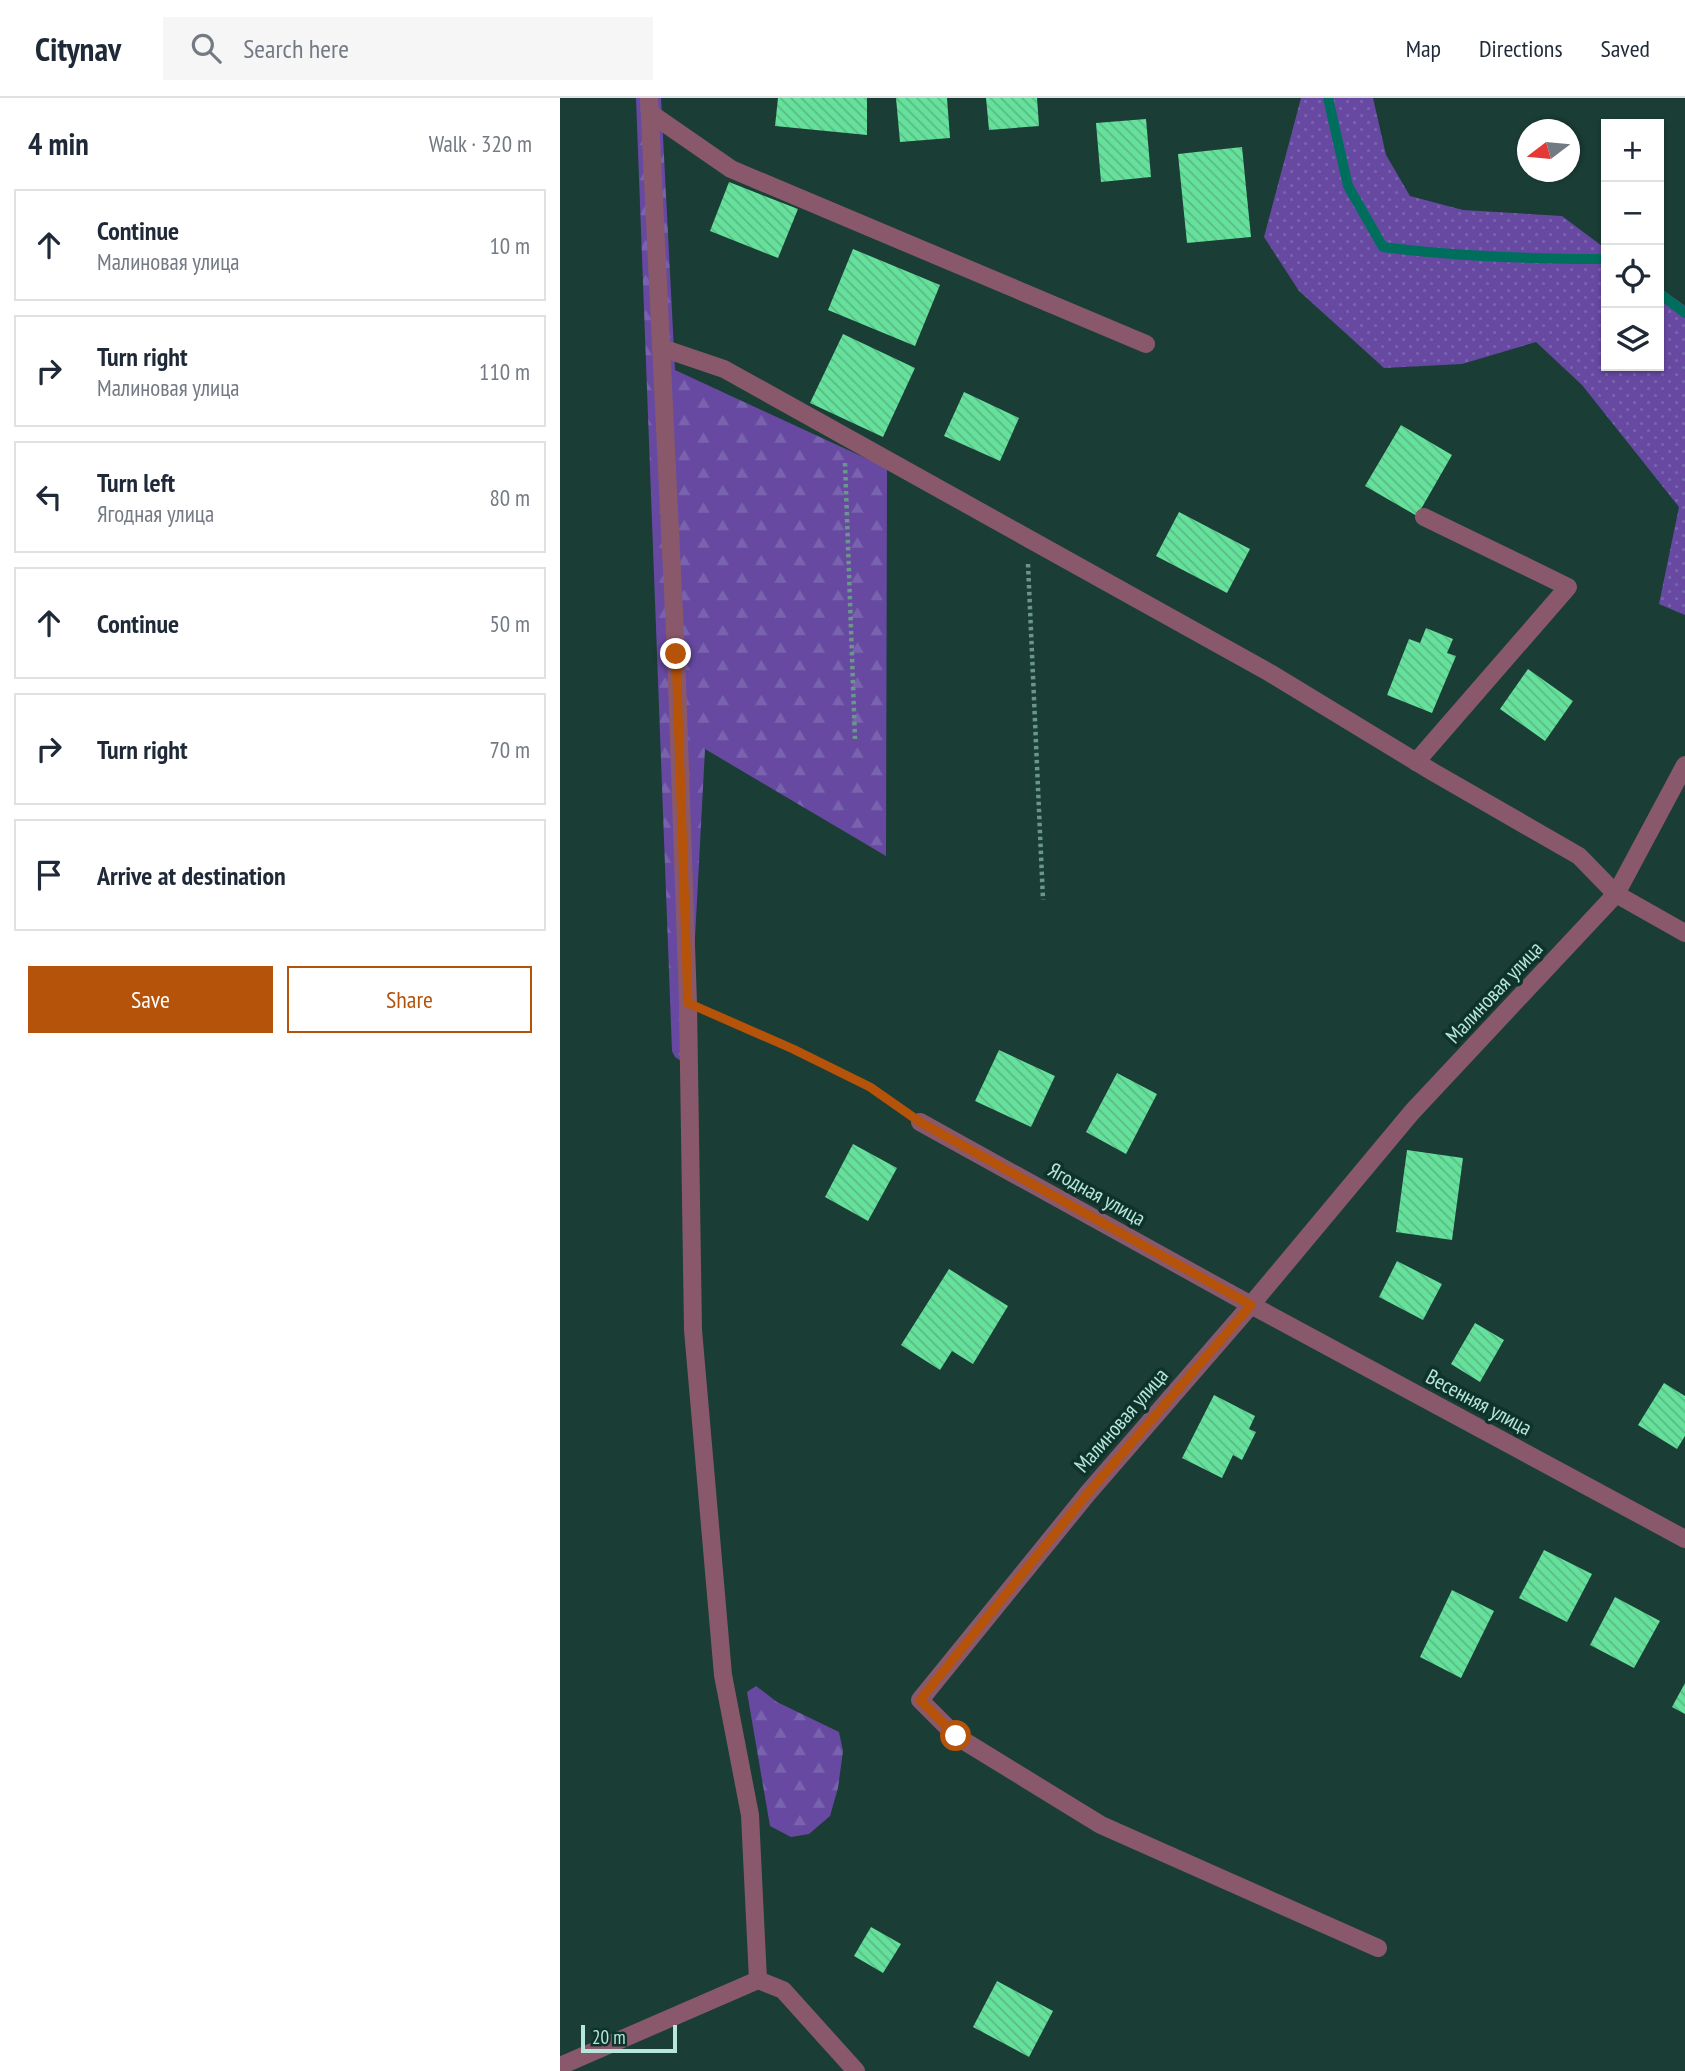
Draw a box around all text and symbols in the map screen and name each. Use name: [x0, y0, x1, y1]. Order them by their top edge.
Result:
search box: [163, 17, 653, 80]
text: Citynav: [35, 27, 121, 70]
icon: search: [187, 29, 225, 67]
text: Search here: [243, 32, 349, 65]
text: Map: [1406, 33, 1441, 64]
text: Directions: [1479, 33, 1563, 64]
text: Saved: [1601, 33, 1650, 64]
north arrow: [1517, 119, 1580, 182]
map controls: [1601, 119, 1664, 371]
button: +: [1601, 119, 1664, 182]
text: 4 min: [28, 124, 89, 163]
text: Walk · 320 m: [429, 129, 532, 158]
button: −: [1601, 182, 1664, 245]
text: Continue: [97, 214, 179, 247]
icon: ahead: [30, 226, 68, 264]
text: 10 m: [489, 231, 530, 260]
button: locate: [1601, 245, 1664, 308]
text: Малиновая улица: [97, 247, 240, 276]
button: layers: [1601, 308, 1664, 371]
text: Turn right: [97, 340, 188, 373]
icon: right: [30, 352, 68, 390]
text: 110 m: [479, 357, 530, 386]
text: Малиновая улица: [97, 373, 240, 402]
text: Turn left: [97, 466, 175, 499]
icon: left: [30, 478, 68, 516]
text: 80 m: [489, 483, 530, 512]
text: Ягодная улица: [97, 499, 214, 528]
icon: ahead: [30, 604, 68, 642]
text: Continue: [97, 607, 179, 640]
text: 50 m: [489, 609, 530, 638]
route end: [660, 638, 691, 669]
icon: right: [30, 730, 68, 768]
text: Turn right: [97, 733, 188, 766]
text: 70 m: [489, 735, 530, 764]
icon: arrive: [30, 856, 68, 894]
text: Arrive at destination: [97, 859, 286, 892]
street label: Малиновая улица: [1440, 935, 1548, 1049]
button: Save: [28, 966, 273, 1033]
button: Share: [287, 966, 532, 1033]
street label: Ягодная улица: [1044, 1156, 1150, 1232]
street label: Малиновая улица: [1068, 1362, 1174, 1478]
street label: Весенняя улица: [1421, 1363, 1537, 1441]
route start: [940, 1720, 971, 1751]
scale bar: [581, 2022, 677, 2054]
text: 20 m: [592, 2025, 626, 2049]

